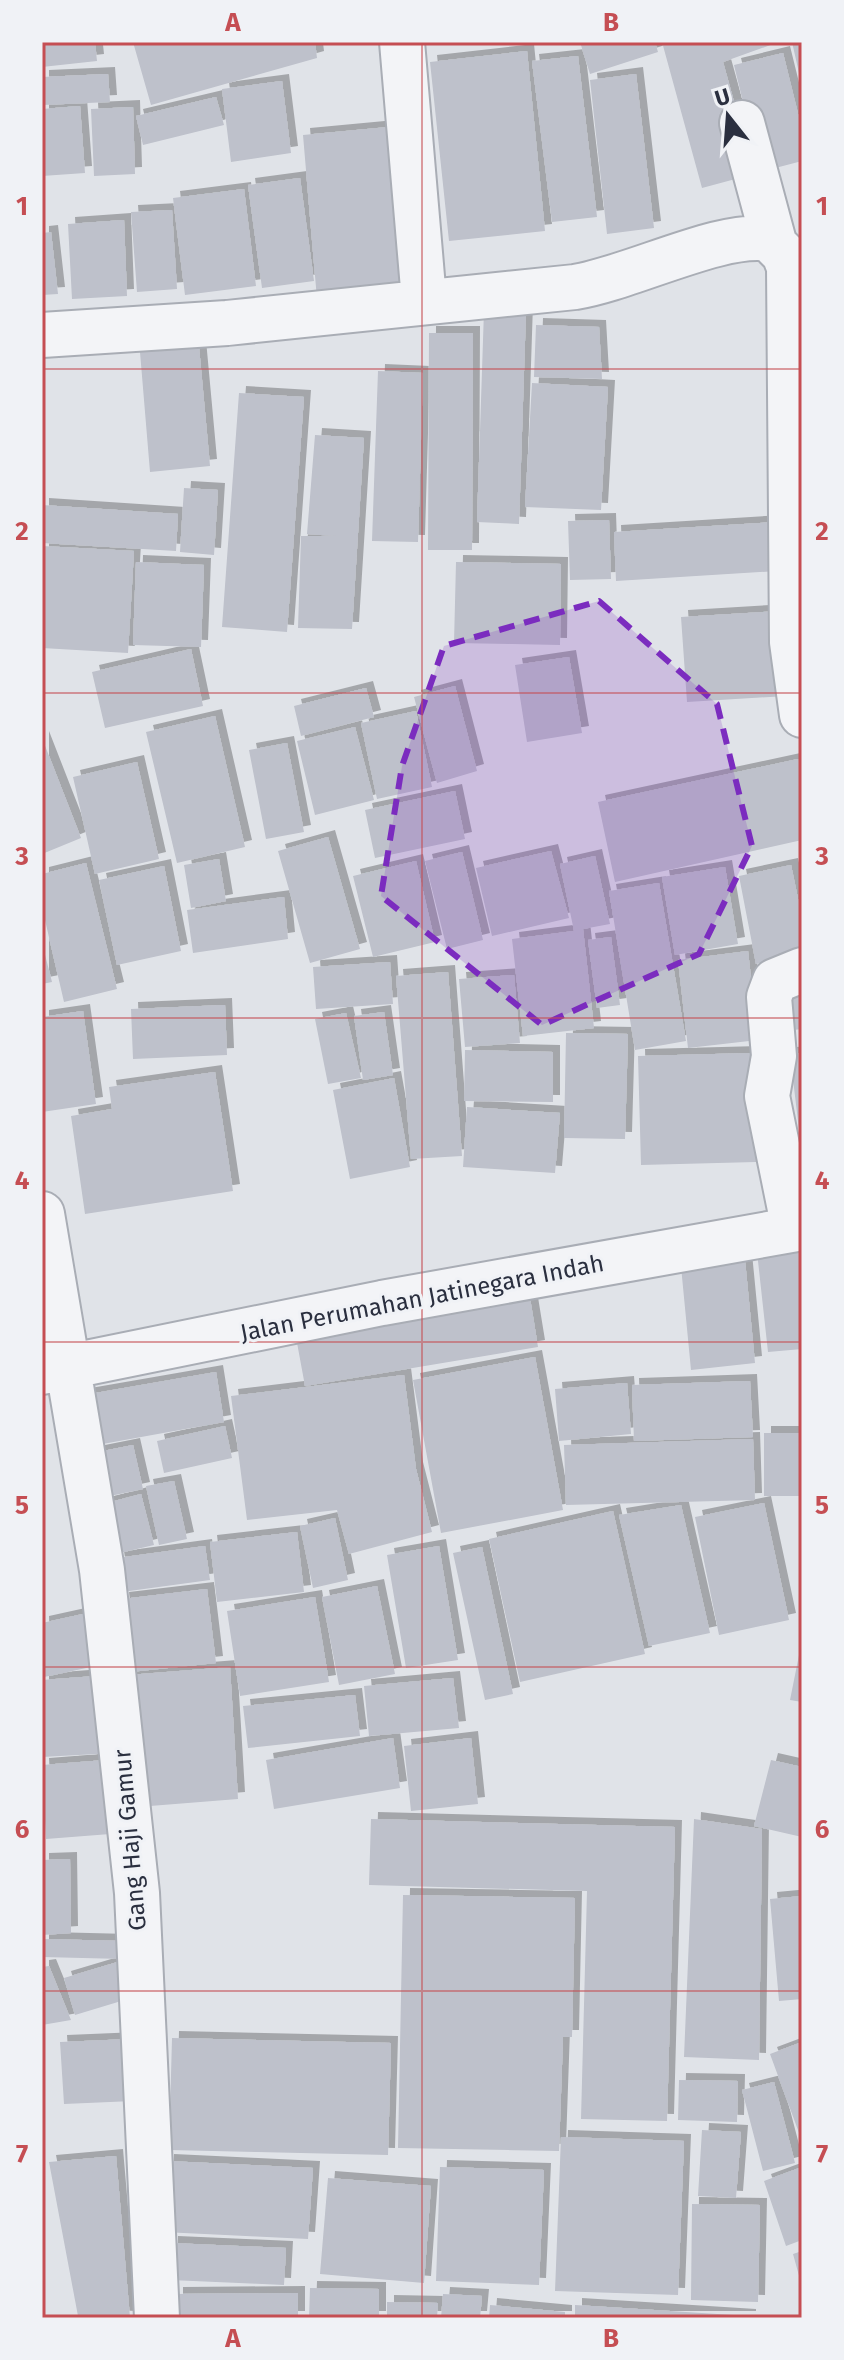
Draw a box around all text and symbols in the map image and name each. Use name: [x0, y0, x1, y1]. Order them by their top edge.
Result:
text: A: [224, 7, 241, 38]
text: B: [603, 7, 619, 38]
north arrow: [688, 76, 768, 156]
text: U: [712, 82, 733, 112]
text: 1: [16, 191, 28, 222]
text: 1: [816, 191, 828, 222]
text: 2: [15, 516, 29, 547]
text: 2: [815, 516, 829, 547]
text: 3: [14, 841, 29, 872]
text: 3: [814, 841, 829, 872]
text: 4: [15, 1165, 30, 1196]
text: 4: [815, 1165, 830, 1196]
street label: Jalan Perumahan Jatinegara Indah: [238, 1249, 606, 1347]
text: 5: [15, 1490, 29, 1521]
text: 5: [815, 1490, 829, 1521]
street label: Gang Haji Gamur: [108, 1747, 152, 1932]
text: 6: [15, 1814, 30, 1845]
text: 6: [815, 1814, 830, 1845]
text: 7: [16, 2139, 28, 2170]
text: 7: [816, 2139, 828, 2170]
text: A: [224, 2323, 241, 2354]
text: B: [603, 2323, 619, 2354]

